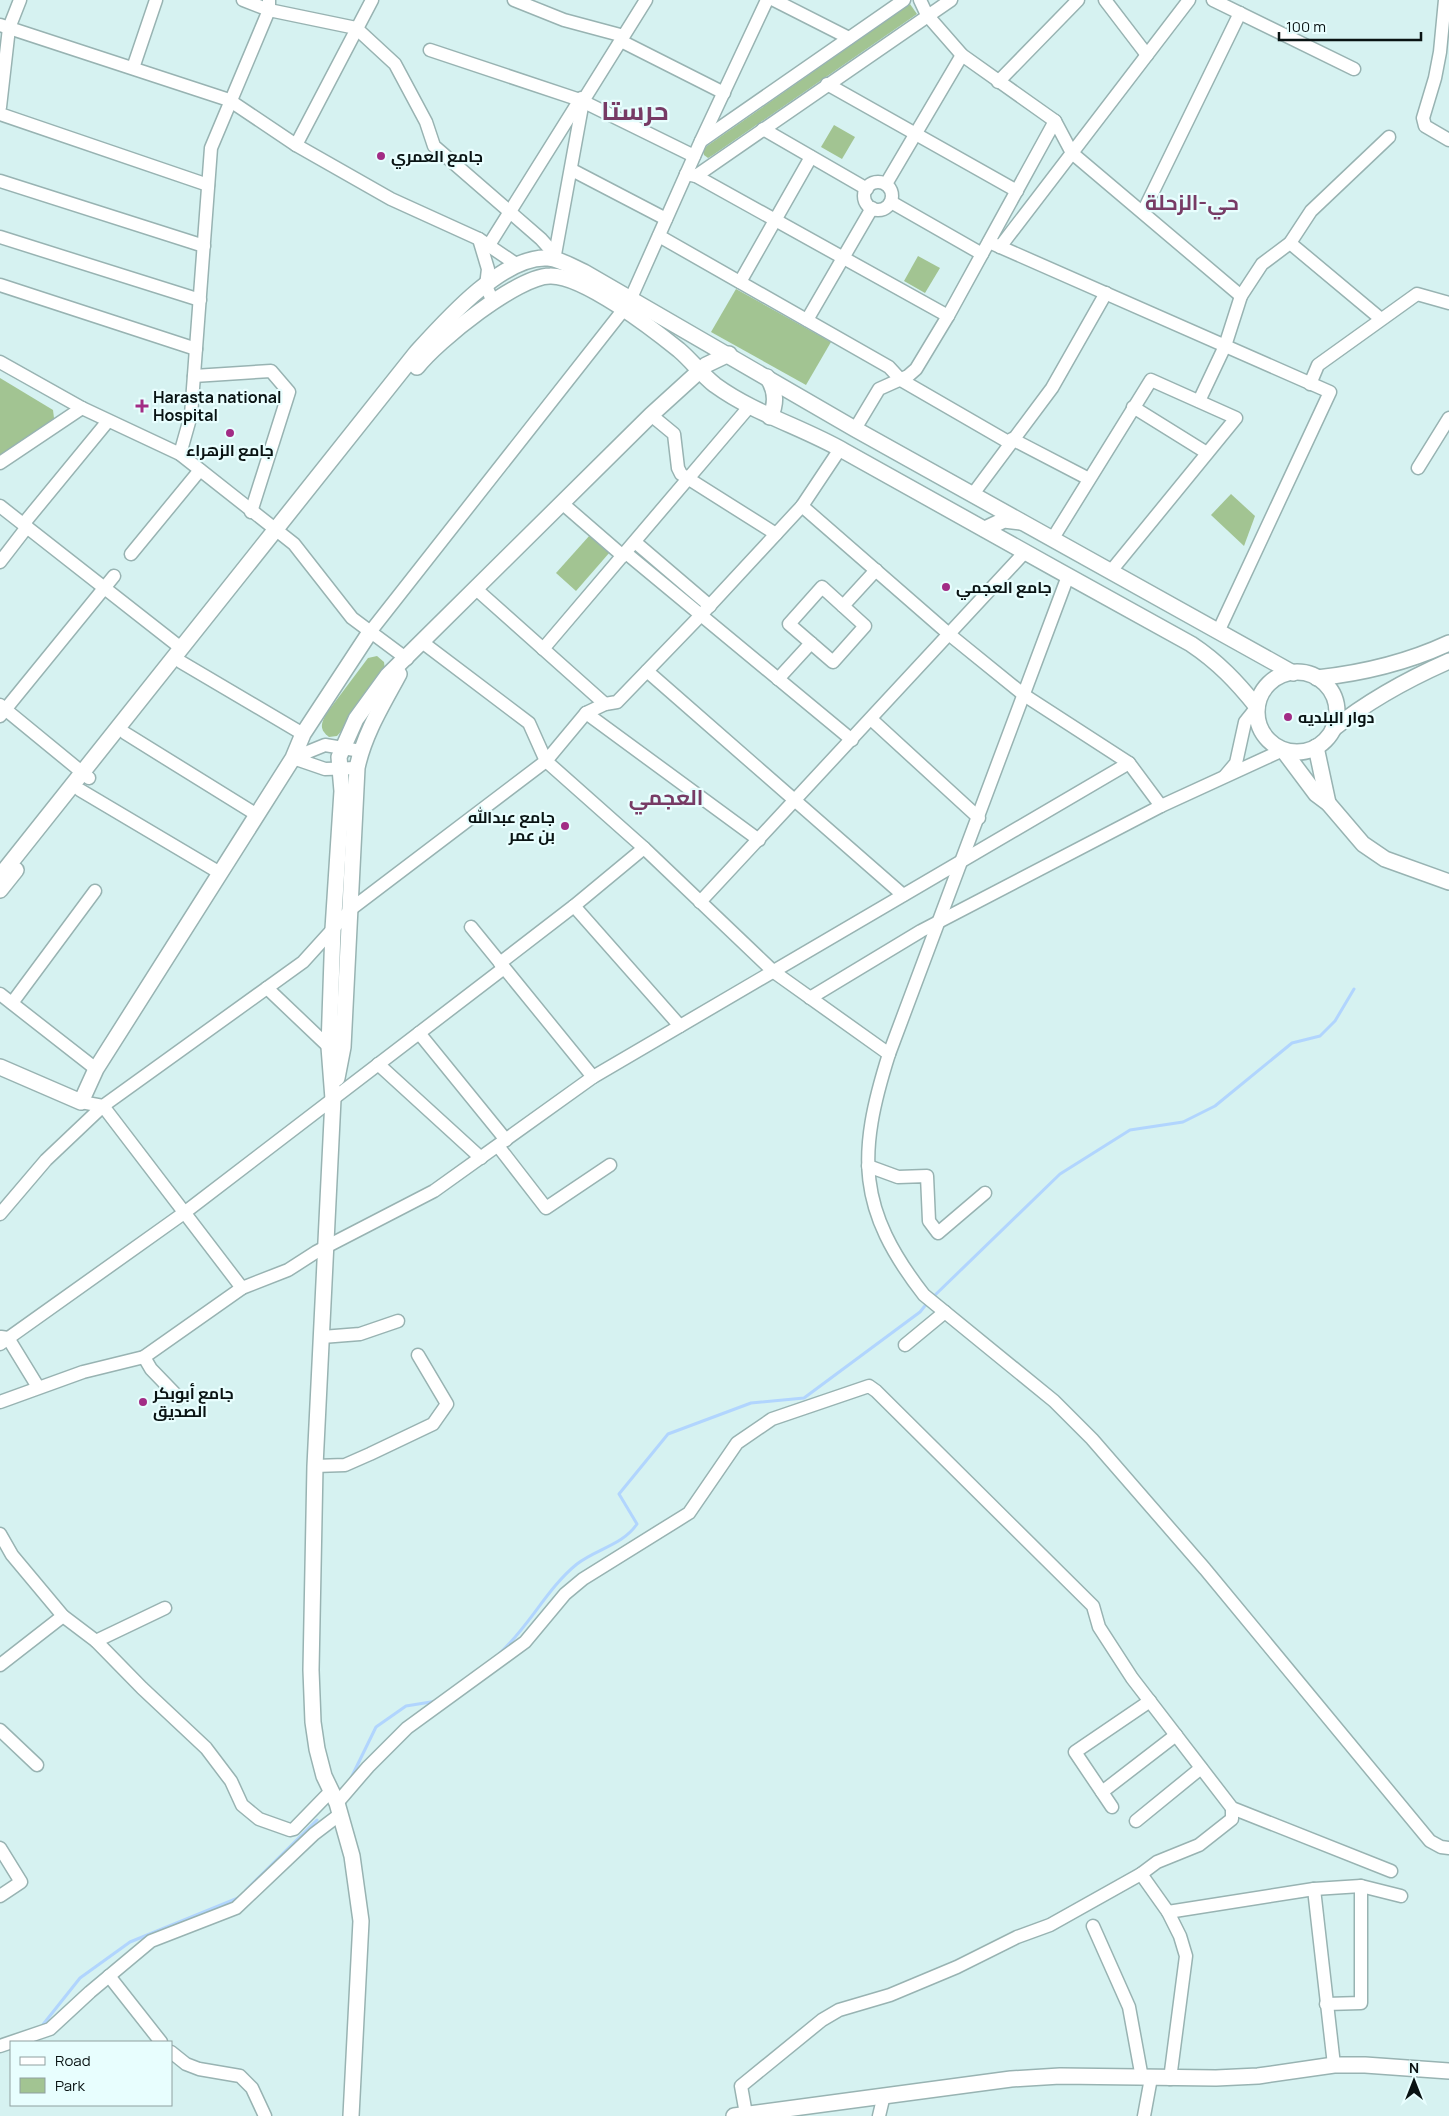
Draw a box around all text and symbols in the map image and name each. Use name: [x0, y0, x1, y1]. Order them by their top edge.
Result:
scale bar: [1279, 10, 1422, 42]
text: 100 m: [1286, 16, 1326, 37]
district label: حرستا: [601, 92, 669, 128]
place label: جامع العمري: [391, 145, 483, 169]
marker: جامع العمري: [375, 150, 387, 162]
district label: حي-الزحلة: [1145, 188, 1239, 220]
place label: Harasta national Hospital: [153, 386, 281, 426]
marker: Harasta national Hospital: [135, 399, 149, 413]
marker: جامع الزهراء: [224, 427, 236, 439]
place label: جامع الزهراء: [186, 439, 274, 461]
place label: جامع العجمي: [956, 576, 1052, 600]
marker: جامع العجمي: [940, 581, 952, 593]
place label: دوار البلديه: [1298, 706, 1374, 728]
marker: دوار البلديه: [1282, 711, 1294, 723]
district label: العجمي: [629, 783, 703, 815]
place label: جامع عبدالله بن عمر: [468, 806, 555, 846]
marker: جامع عبدالله بن عمر: [559, 820, 571, 832]
place label: جامع أبوبكر الصديق: [152, 1382, 234, 1422]
marker: جامع أبوبكر الصديق: [137, 1396, 149, 1408]
legend: [10, 2041, 172, 2106]
text: Road: [55, 2050, 91, 2071]
north arrow: [1389, 2056, 1439, 2106]
text: N: [1409, 2058, 1419, 2077]
text: Park: [55, 2075, 85, 2096]

